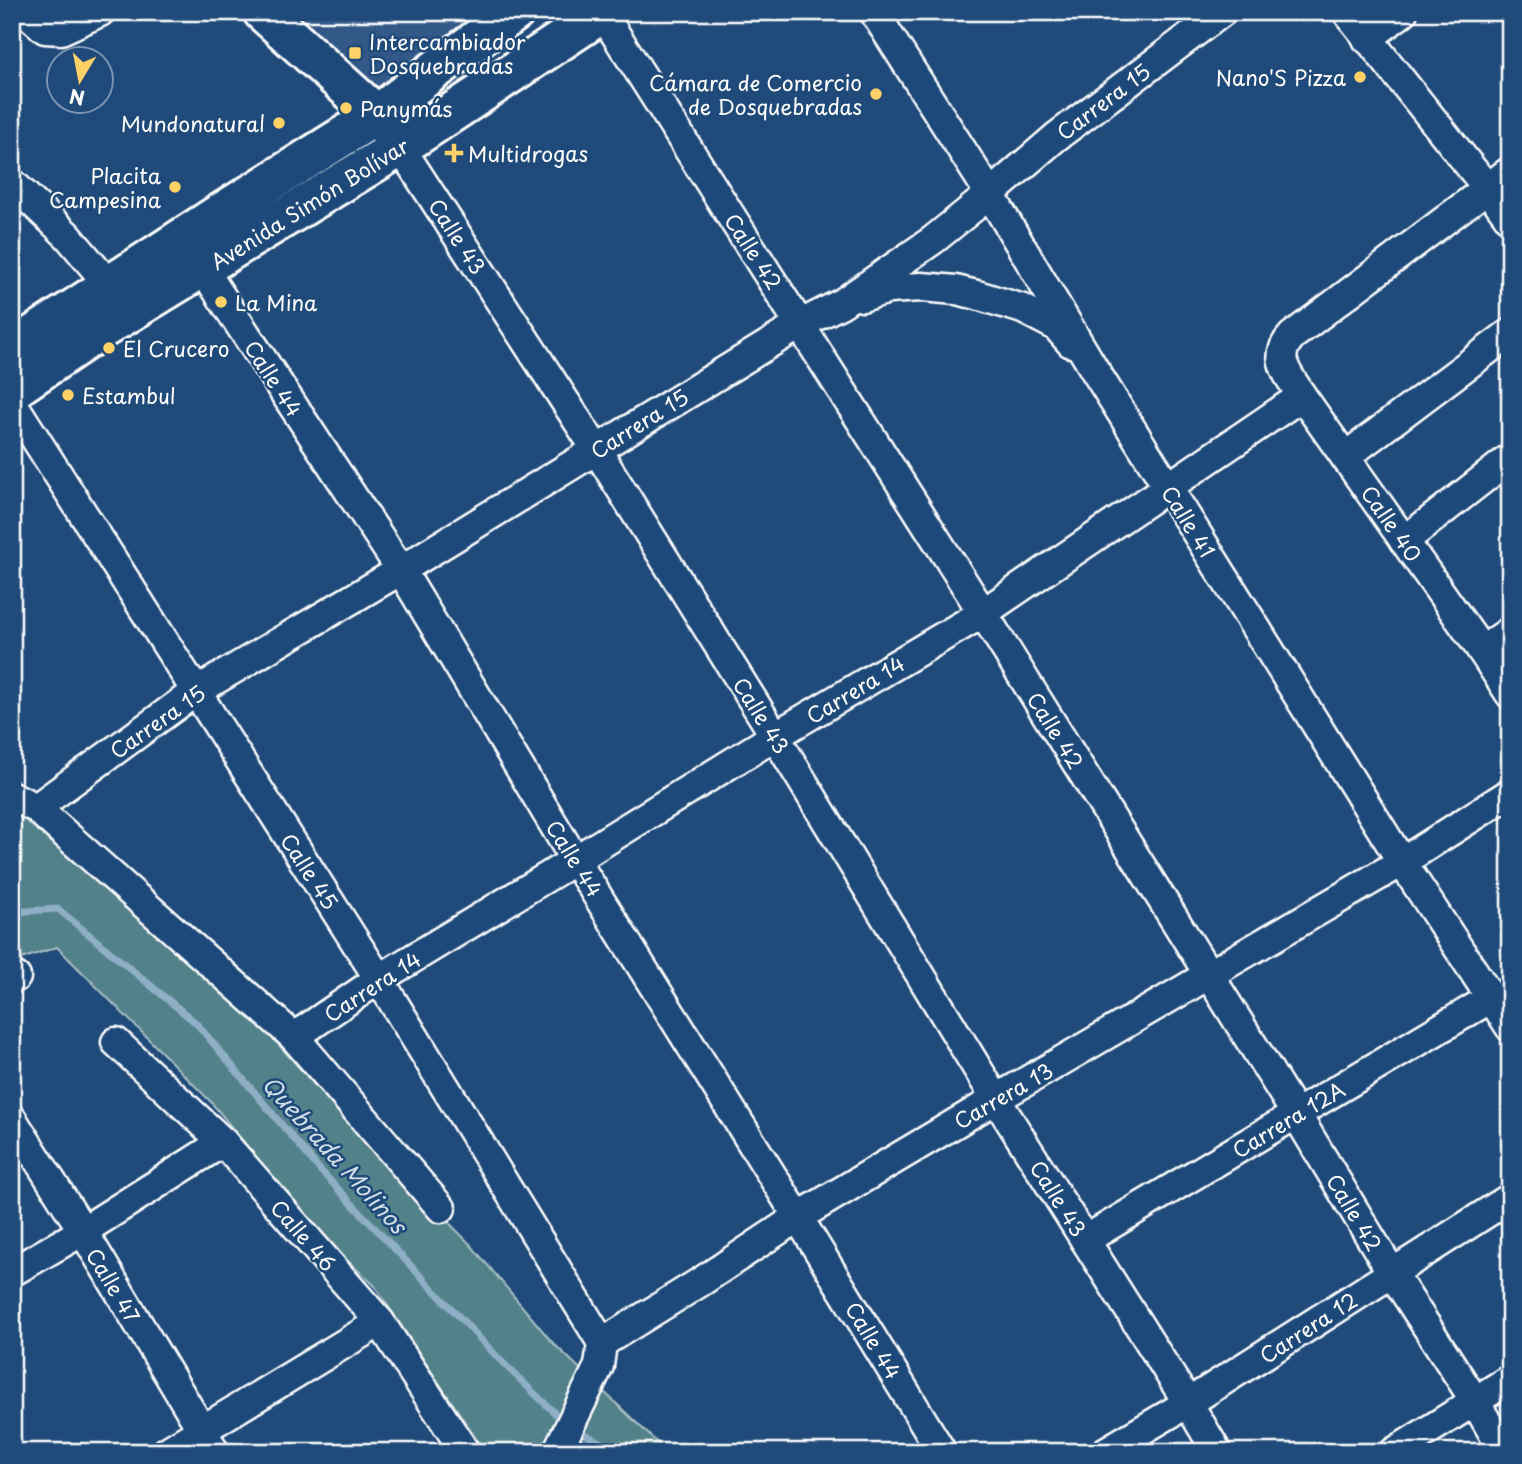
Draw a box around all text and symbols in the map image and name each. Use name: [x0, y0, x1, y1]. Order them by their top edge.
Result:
place label: Intercambiador Dosquebradas: [369, 25, 526, 81]
marker: Intercambiador Dosquebradas: [347, 45, 363, 61]
north arrow: [46, 46, 116, 116]
street label: Carrera 15: [1049, 55, 1157, 147]
place label: Nano'S Pizza: [1216, 61, 1346, 93]
place label: Cámara de Comercio de Dosquebradas: [649, 66, 862, 122]
marker: Nano'S Pizza: [1352, 69, 1368, 85]
text: N: [67, 83, 87, 113]
marker: Cámara de Comercio de Dosquebradas: [868, 86, 884, 102]
place label: Panymás: [360, 92, 452, 124]
marker: Panymás: [338, 100, 354, 116]
place label: Mundonatural: [121, 107, 265, 139]
marker: Mundonatural: [271, 115, 287, 131]
street label: Avenida Simón Bolívar: [204, 129, 415, 277]
place label: Multidrogas: [468, 137, 588, 169]
marker: Multidrogas: [446, 145, 462, 161]
place label: Placita Campesina: [49, 159, 162, 215]
marker: Placita Campesina: [167, 179, 183, 195]
street label: Calle 43: [421, 192, 495, 280]
street label: Calle 42: [717, 206, 791, 296]
place label: La Mina: [235, 286, 318, 318]
marker: La Mina: [213, 294, 229, 310]
place label: El Crucero: [123, 332, 229, 364]
street label: Calle 44: [237, 333, 311, 423]
marker: El Crucero: [101, 340, 117, 356]
place label: Estambul: [82, 379, 175, 411]
street label: Carrera 15: [584, 380, 694, 466]
marker: Estambul: [60, 387, 76, 403]
street label: Calle 40: [1354, 478, 1430, 568]
street label: Calle 41: [1154, 479, 1224, 563]
street label: Carrera 14: [800, 647, 910, 731]
street label: Calle 43: [726, 670, 798, 760]
street label: Carrera 15: [103, 676, 211, 766]
street label: Calle 42: [1020, 685, 1092, 775]
street label: Calle 44: [539, 813, 611, 903]
street label: Calle 45: [273, 826, 347, 916]
street label: Carrera 14: [317, 943, 427, 1029]
street label: Carrera 13: [947, 1054, 1059, 1136]
water label: Quebrada Molinos: [254, 1067, 417, 1243]
street label: Carrera 12A: [1226, 1073, 1351, 1165]
street label: Calle 43: [1023, 1153, 1095, 1243]
street label: Calle 42: [1319, 1167, 1391, 1257]
street label: Calle 46: [264, 1192, 344, 1278]
street label: Calle 47: [79, 1241, 149, 1329]
street label: Carrera 12: [1253, 1283, 1363, 1371]
street label: Calle 44: [838, 1295, 910, 1385]

